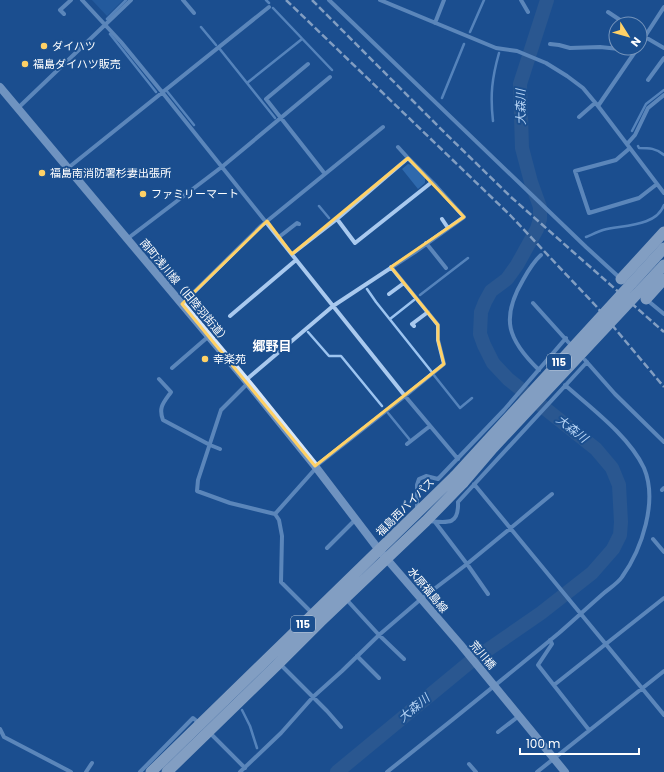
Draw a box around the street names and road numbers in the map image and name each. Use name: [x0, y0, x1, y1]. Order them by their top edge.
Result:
street label: 南町浅川線（旧陸羽街道）: [136, 235, 234, 347]
road number: 115: [547, 354, 571, 370]
street label: 福島西バイパス: [372, 474, 438, 540]
street label: 水原福島線: [404, 564, 452, 616]
road number: 115: [291, 616, 315, 632]
street label: 荒川橋: [466, 637, 500, 673]

